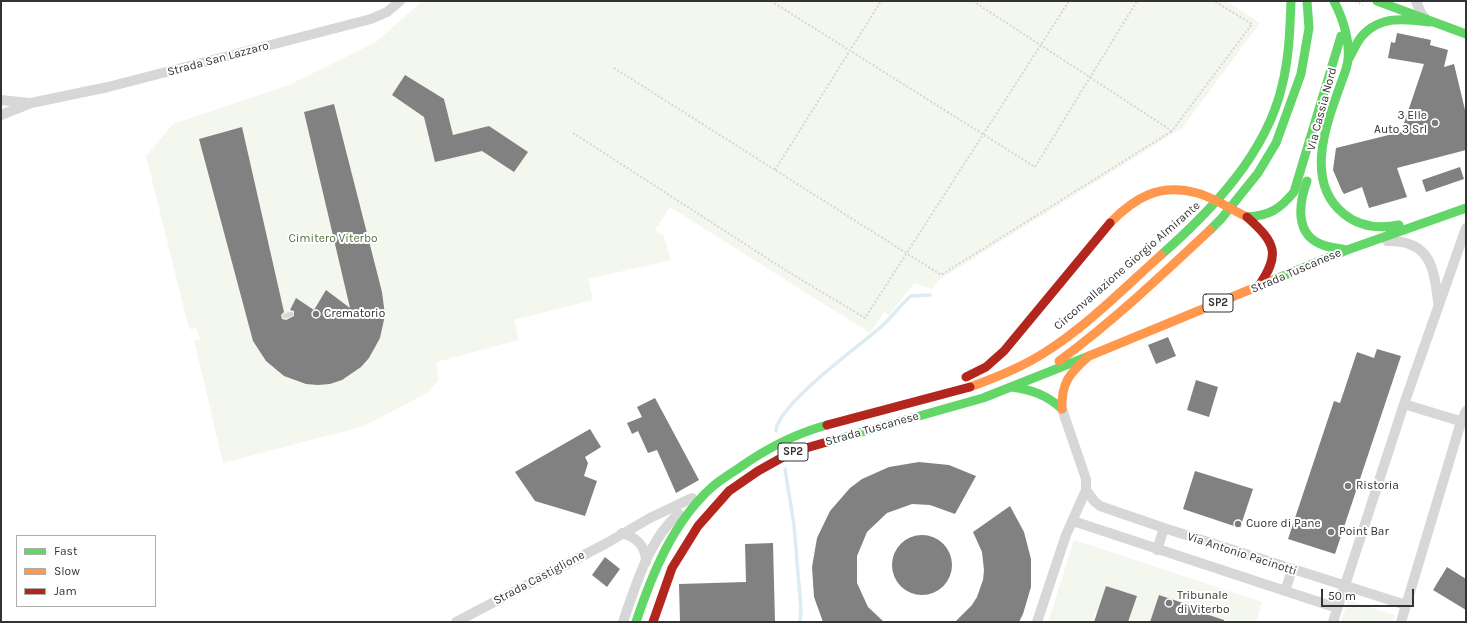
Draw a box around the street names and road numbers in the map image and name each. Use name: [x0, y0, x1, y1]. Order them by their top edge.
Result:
street label: Strada San Lazzaro: [166, 39, 270, 79]
street label: Via Cassia Nord: [1304, 66, 1340, 152]
street label: Circonvallazione Giorgio Almirante: [1051, 199, 1203, 333]
street label: Strada Tuscanese: [1249, 245, 1343, 297]
road number: SP2: [1203, 294, 1233, 312]
street label: Strada Tuscanese: [824, 409, 920, 449]
road number: SP2: [778, 443, 808, 461]
street label: Via Antonio Pacinotti: [1185, 529, 1299, 579]
street label: Strada Castiglione: [491, 548, 587, 608]

